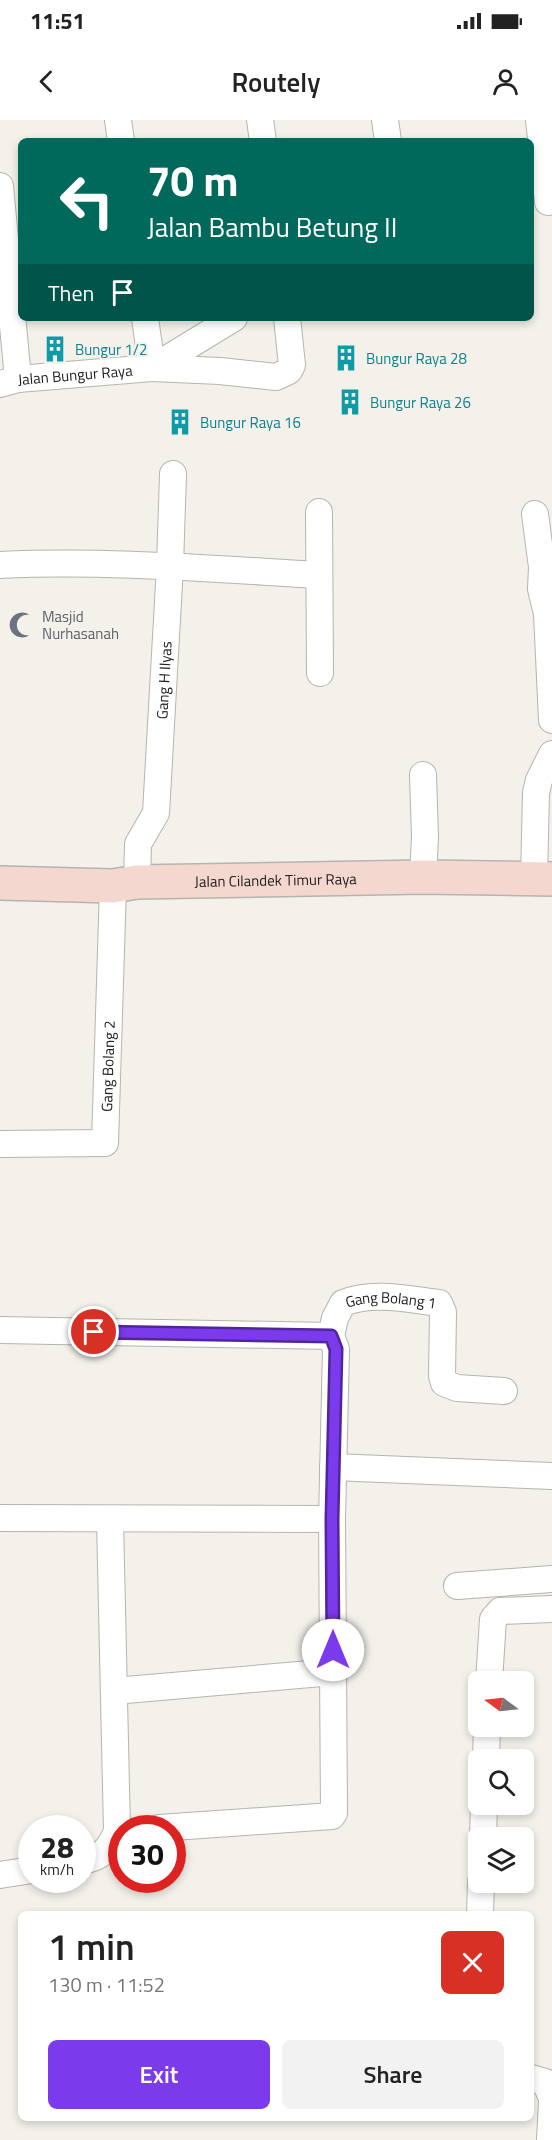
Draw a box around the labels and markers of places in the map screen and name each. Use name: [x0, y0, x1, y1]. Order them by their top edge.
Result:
building icon: Bungur 1/2: [40, 334, 70, 364]
place label: Bungur 1/2: [75, 338, 147, 361]
building icon: Bungur Raya 28: [331, 343, 361, 373]
place label: Bungur Raya 28: [366, 347, 467, 370]
building icon: Bungur Raya 26: [335, 387, 365, 417]
place label: Bungur Raya 26: [370, 391, 471, 414]
building icon: Bungur Raya 16: [165, 407, 195, 437]
place label: Bungur Raya 16: [200, 411, 301, 434]
place label: Masjid Nurhasanah: [42, 605, 119, 645]
mosque icon: Masjid Nurhasanah: [7, 610, 37, 640]
pin: [68, 1306, 119, 1357]

